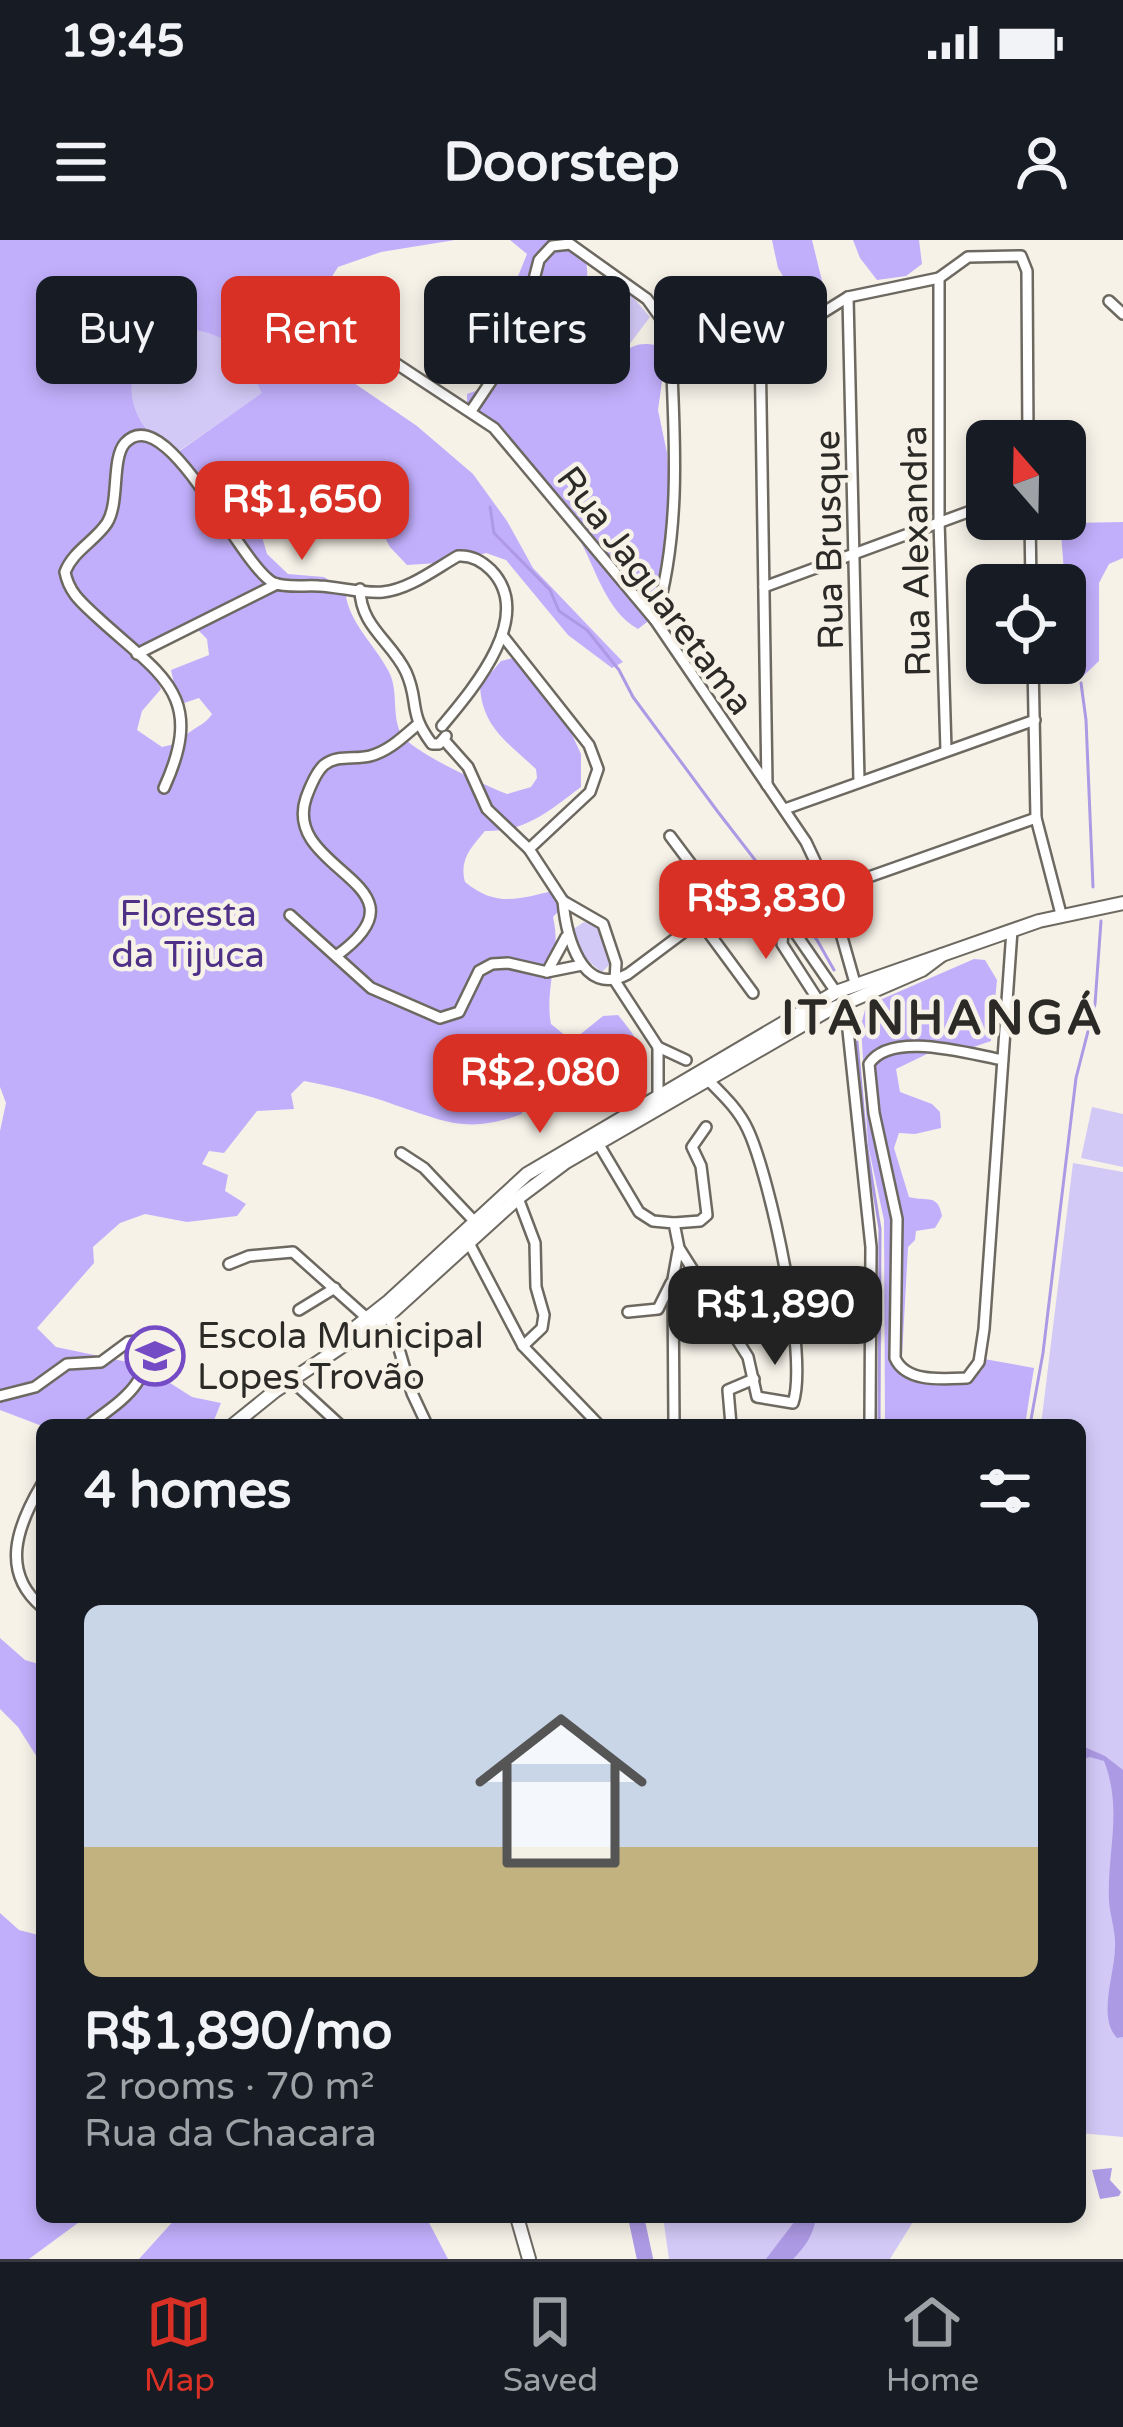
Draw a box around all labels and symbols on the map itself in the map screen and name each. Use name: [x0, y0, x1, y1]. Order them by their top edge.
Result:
north arrow: [966, 420, 1086, 540]
street label: Rua Alexandra: [893, 425, 940, 677]
street label: Rua Brusque: [806, 430, 853, 650]
street label: Rua Jaguaretama: [547, 458, 762, 724]
pin: R$1,650: [191, 461, 413, 563]
pin: R$3,830: [655, 860, 877, 962]
park label: Floresta da Tijuca: [111, 893, 265, 977]
district label: ITANHANGÁ: [781, 990, 1105, 1048]
pin: R$2,080: [429, 1034, 651, 1136]
pin: R$1,890: [664, 1266, 886, 1368]
place label: Escola Municipal Lopes Trovão: [197, 1315, 484, 1399]
school or university icon: Escola Municipal Lopes Trovão: [124, 1325, 186, 1387]

